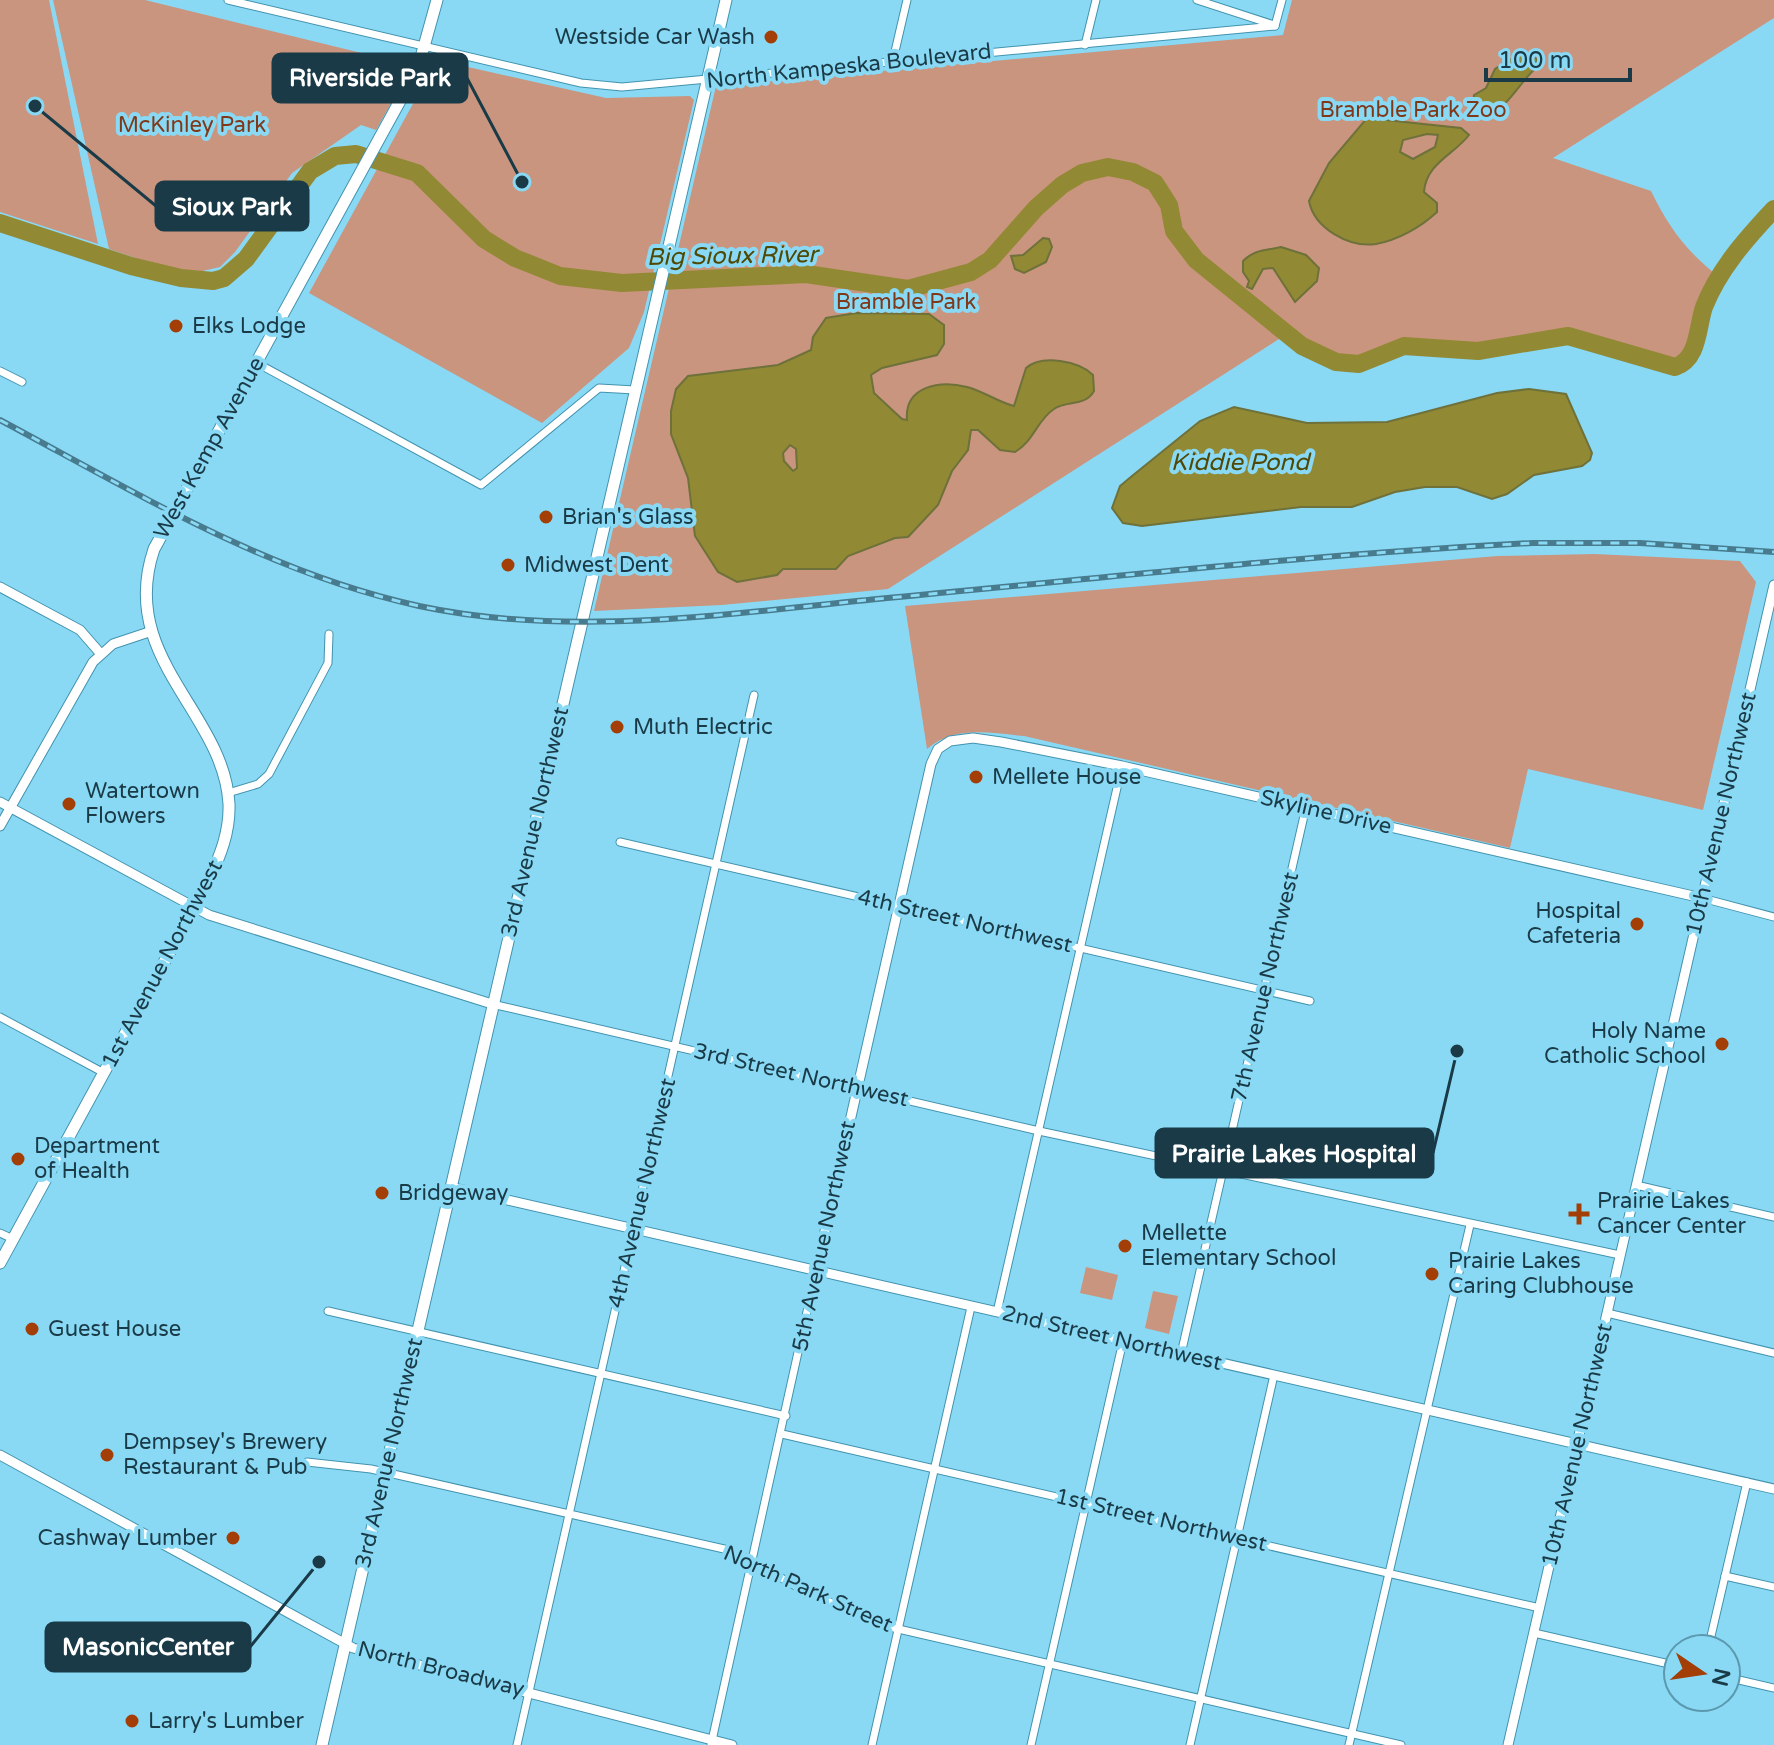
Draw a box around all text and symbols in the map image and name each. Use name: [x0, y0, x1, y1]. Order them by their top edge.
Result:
place label: Westside Car Wash: [555, 24, 755, 50]
marker: Westside Car Wash: [762, 28, 780, 46]
scale bar: [1486, 32, 1630, 82]
street label: North Kampeska Boulevard: [705, 38, 993, 94]
text: 100 m: [1498, 46, 1572, 75]
callout: Riverside Park: [273, 54, 467, 102]
text: Riverside Park: [289, 64, 451, 93]
park label: Bramble Park Zoo: [1319, 97, 1507, 123]
park label: McKinley Park: [118, 112, 266, 138]
callout: Sioux Park: [156, 182, 308, 230]
text: Sioux Park: [172, 193, 292, 222]
water label: Big Sioux River: [646, 240, 820, 272]
park label: Bramble Park: [836, 289, 976, 315]
place label: Elks Lodge: [192, 313, 306, 339]
marker: Elks Lodge: [167, 317, 185, 335]
street label: West Kemp Avenue: [148, 352, 270, 544]
water label: Kiddie Pond: [1171, 448, 1312, 477]
place label: Brian's Glass: [562, 504, 694, 530]
marker: Brian's Glass: [537, 508, 555, 526]
place label: Midwest Dent: [524, 552, 669, 578]
marker: Midwest Dent: [499, 556, 517, 574]
street label: 10th Avenue Northwest: [1680, 690, 1762, 938]
street label: 3rd Avenue Northwest: [496, 704, 574, 940]
place label: Muth Electric: [633, 714, 773, 740]
marker: Muth Electric: [608, 718, 626, 736]
place label: Mellete House: [992, 764, 1141, 790]
marker: Mellete House: [967, 768, 985, 786]
place label: Watertown Flowers: [85, 778, 200, 829]
street label: Skyline Drive: [1258, 784, 1394, 840]
marker: Watertown Flowers: [60, 795, 78, 813]
street label: 1st Avenue Northwest: [96, 855, 228, 1073]
street label: 7th Avenue Northwest: [1226, 870, 1304, 1104]
street label: 4th Street Northwest: [855, 884, 1075, 958]
place label: Hospital Cafeteria: [1526, 898, 1621, 949]
marker: Hospital Cafeteria: [1628, 915, 1646, 933]
place label: Holy Name Catholic School: [1544, 1018, 1706, 1069]
marker: Holy Name Catholic School: [1713, 1035, 1731, 1053]
street label: 3rd Street Northwest: [691, 1038, 911, 1112]
street label: 4th Avenue Northwest: [603, 1076, 681, 1310]
street label: 5th Avenue Northwest: [787, 1118, 861, 1354]
callout: Prairie Lakes Hospital: [1156, 1129, 1433, 1177]
place label: Department of Health: [34, 1133, 160, 1184]
text: Prairie Lakes Hospital: [1172, 1140, 1416, 1169]
marker: Department of Health: [9, 1150, 27, 1168]
place label: Bridgeway: [398, 1180, 509, 1206]
marker: Bridgeway: [373, 1184, 391, 1202]
place label: Prairie Lakes Cancer Center: [1597, 1188, 1747, 1239]
marker: Prairie Lakes Cancer Center: [1568, 1203, 1590, 1225]
place label: Mellette Elementary School: [1141, 1220, 1336, 1271]
marker: Mellette Elementary School: [1116, 1237, 1134, 1255]
place label: Prairie Lakes Caring Clubhouse: [1448, 1248, 1634, 1299]
marker: Prairie Lakes Caring Clubhouse: [1423, 1265, 1441, 1283]
street label: 2nd Street Northwest: [1000, 1300, 1224, 1376]
place label: Guest House: [48, 1316, 181, 1342]
marker: Guest House: [23, 1320, 41, 1338]
street label: 10th Avenue Northwest: [1536, 1321, 1618, 1569]
street label: 3rd Avenue Northwest: [350, 1335, 428, 1571]
place label: Dempsey's Brewery Restaurant & Pub: [123, 1429, 327, 1480]
marker: Dempsey's Brewery Restaurant & Pub: [98, 1446, 116, 1464]
street label: 1st Street Northwest: [1053, 1483, 1269, 1557]
place label: Cashway Lumber: [38, 1525, 218, 1551]
marker: Cashway Lumber: [224, 1529, 242, 1547]
street label: North Park Street: [719, 1540, 897, 1638]
callout: MasonicCenter: [46, 1623, 250, 1671]
text: MasonicCenter: [62, 1633, 235, 1662]
north arrow: [1662, 1633, 1742, 1713]
street label: North Broadway: [355, 1636, 527, 1702]
text: N: [1706, 1666, 1735, 1689]
place label: Larry's Lumber: [148, 1708, 304, 1734]
marker: Larry's Lumber: [123, 1712, 141, 1730]

